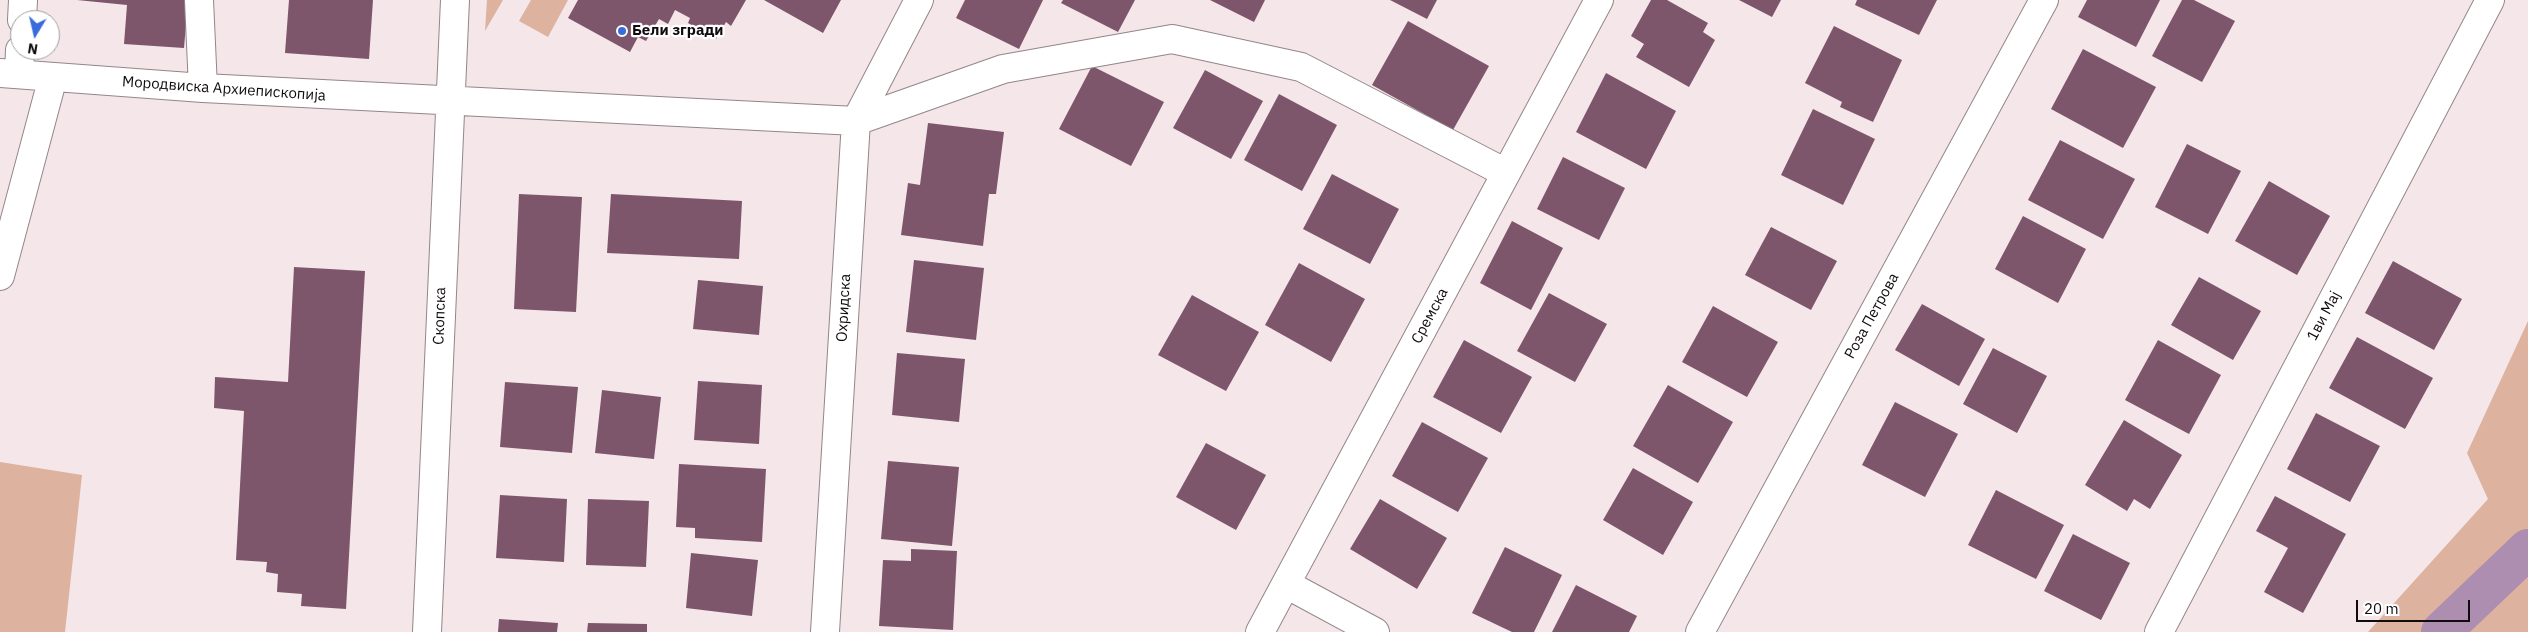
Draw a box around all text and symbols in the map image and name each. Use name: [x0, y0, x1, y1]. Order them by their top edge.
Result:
north arrow: [10, 10, 60, 60]
place label: Бели згради: [632, 22, 724, 40]
marker: Бели згради: [616, 25, 628, 37]
text: N: [26, 39, 39, 59]
street label: Мородвиска Архиепископија: [121, 73, 327, 105]
street label: Роза Петрова: [1841, 270, 1903, 362]
street label: Охридска: [833, 273, 855, 343]
street label: Сремска: [1408, 285, 1452, 347]
street label: Скопска: [430, 287, 450, 345]
street label: 1ви Мај: [2303, 288, 2345, 344]
scale bar: [2358, 590, 2472, 622]
text: 20 m: [2364, 599, 2399, 618]

